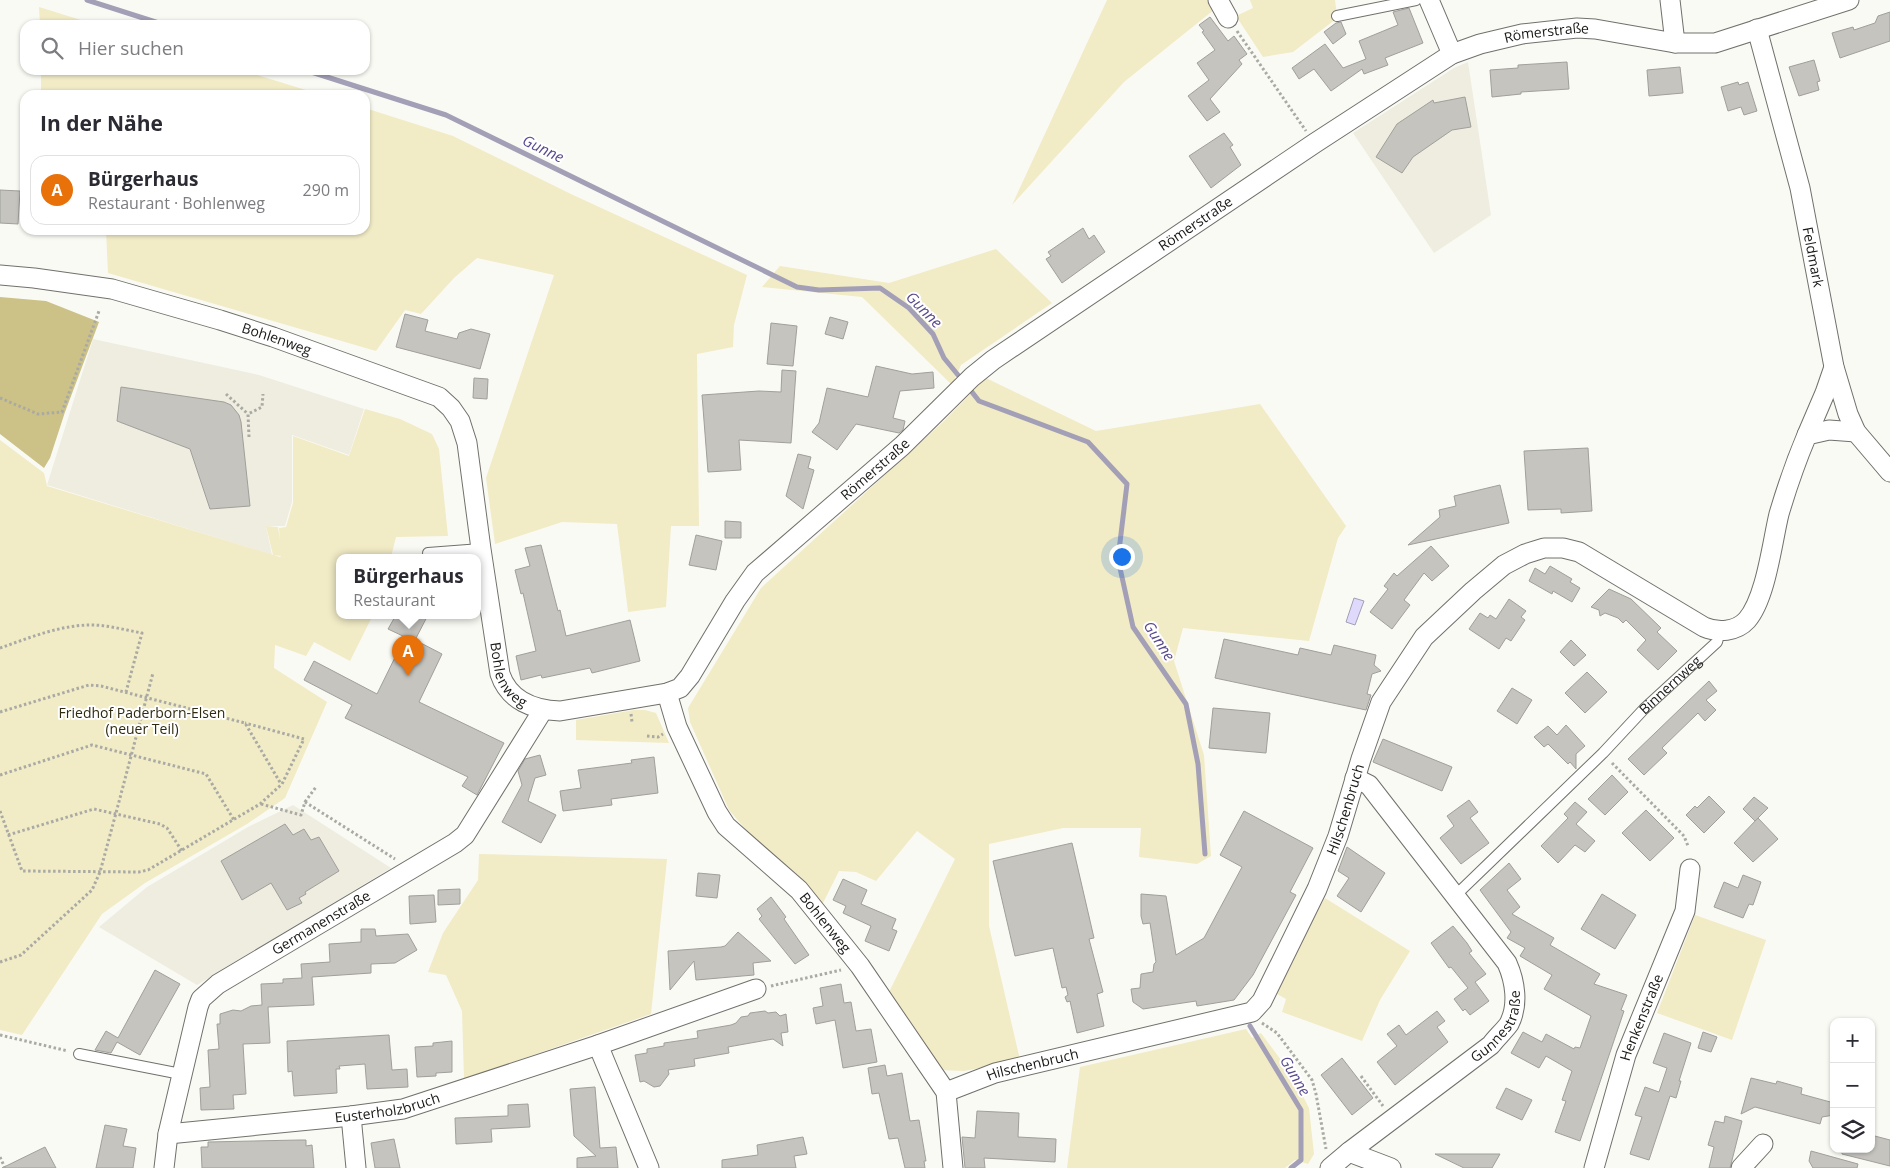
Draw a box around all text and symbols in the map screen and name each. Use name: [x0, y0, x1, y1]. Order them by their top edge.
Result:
street label: Römerstraße: [1502, 18, 1590, 47]
search box: [20, 20, 370, 75]
icon: search: [38, 34, 66, 62]
text: Hier suchen: [78, 35, 184, 61]
text: In der Nähe: [40, 109, 163, 137]
water label: Gunne: [519, 130, 568, 167]
text: Bürgerhaus: [88, 166, 198, 192]
text: A: [51, 179, 63, 201]
text: 290 m: [303, 179, 349, 201]
street label: Römerstraße: [1154, 191, 1236, 255]
text: Restaurant · Bohlenweg: [88, 192, 265, 214]
street label: Feldmark: [1799, 225, 1829, 289]
water label: Gunne: [902, 287, 948, 332]
street label: Bohlenweg: [240, 318, 315, 359]
street label: Römerstraße: [836, 434, 913, 504]
your location: [1109, 544, 1135, 570]
popup: [336, 554, 481, 619]
text: Bürgerhaus: [353, 563, 464, 589]
text: Restaurant: [353, 589, 435, 611]
water label: Gunne: [1140, 617, 1180, 665]
pin: A: [392, 635, 424, 676]
street label: Bohlenweg: [486, 641, 531, 712]
street label: Binnernweg: [1635, 651, 1705, 718]
park label: Friedhof Paderborn-Elsen (neuer Teil): [59, 703, 225, 738]
street label: Hilschenbruch: [1322, 762, 1368, 857]
street label: Germanenstraße: [268, 885, 374, 959]
street label: Bohlenweg: [796, 888, 856, 957]
street label: Henkenstraße: [1615, 971, 1667, 1063]
street label: Gunnestraße: [1466, 990, 1524, 1066]
map controls: [1830, 1018, 1875, 1153]
button: +: [1830, 1018, 1875, 1063]
street label: Hilschenbruch: [983, 1044, 1080, 1085]
water label: Gunne: [1276, 1052, 1316, 1100]
button: −: [1830, 1063, 1875, 1108]
street label: Eusterholzbruch: [334, 1088, 442, 1127]
button: layers: [1830, 1108, 1875, 1153]

